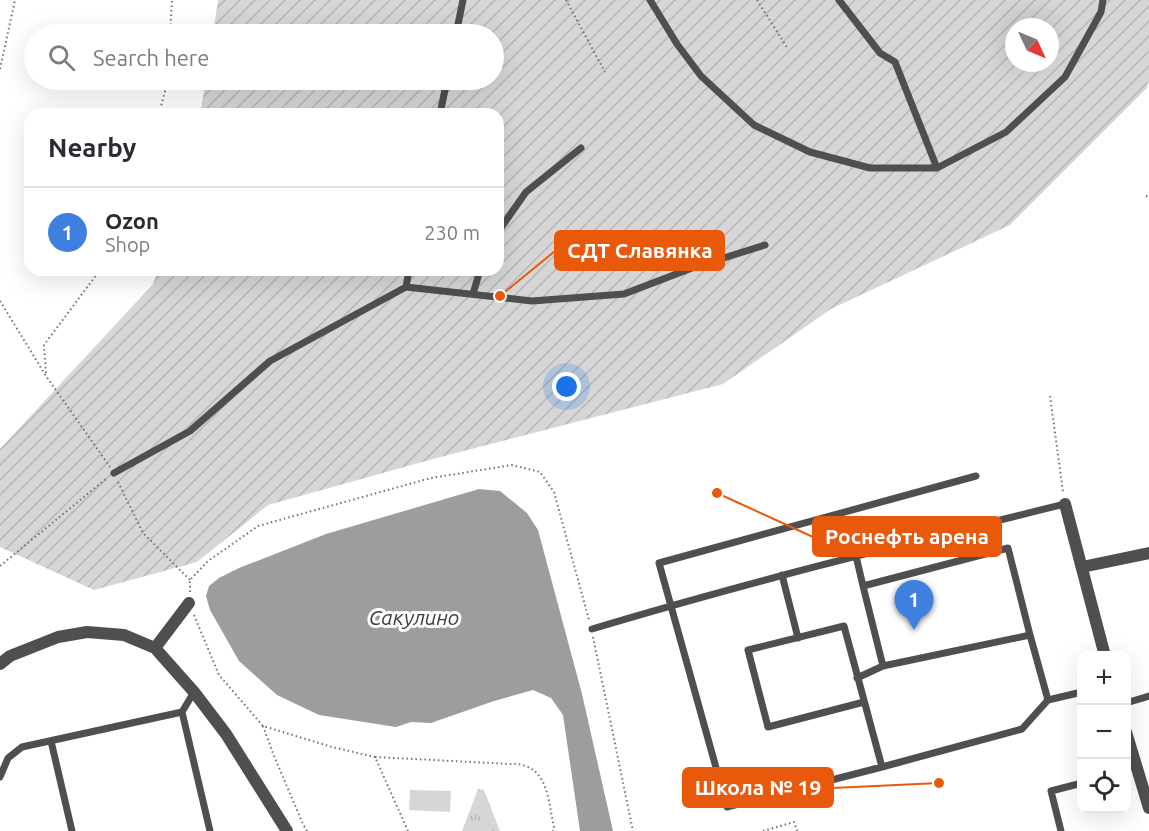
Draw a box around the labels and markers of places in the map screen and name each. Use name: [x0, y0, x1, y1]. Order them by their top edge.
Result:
callout: СДТ Славянка: [555, 231, 724, 270]
callout: Роснефть арена: [813, 517, 1001, 556]
pin: 1: [894, 580, 934, 630]
callout: Школа № 19: [683, 768, 833, 807]

